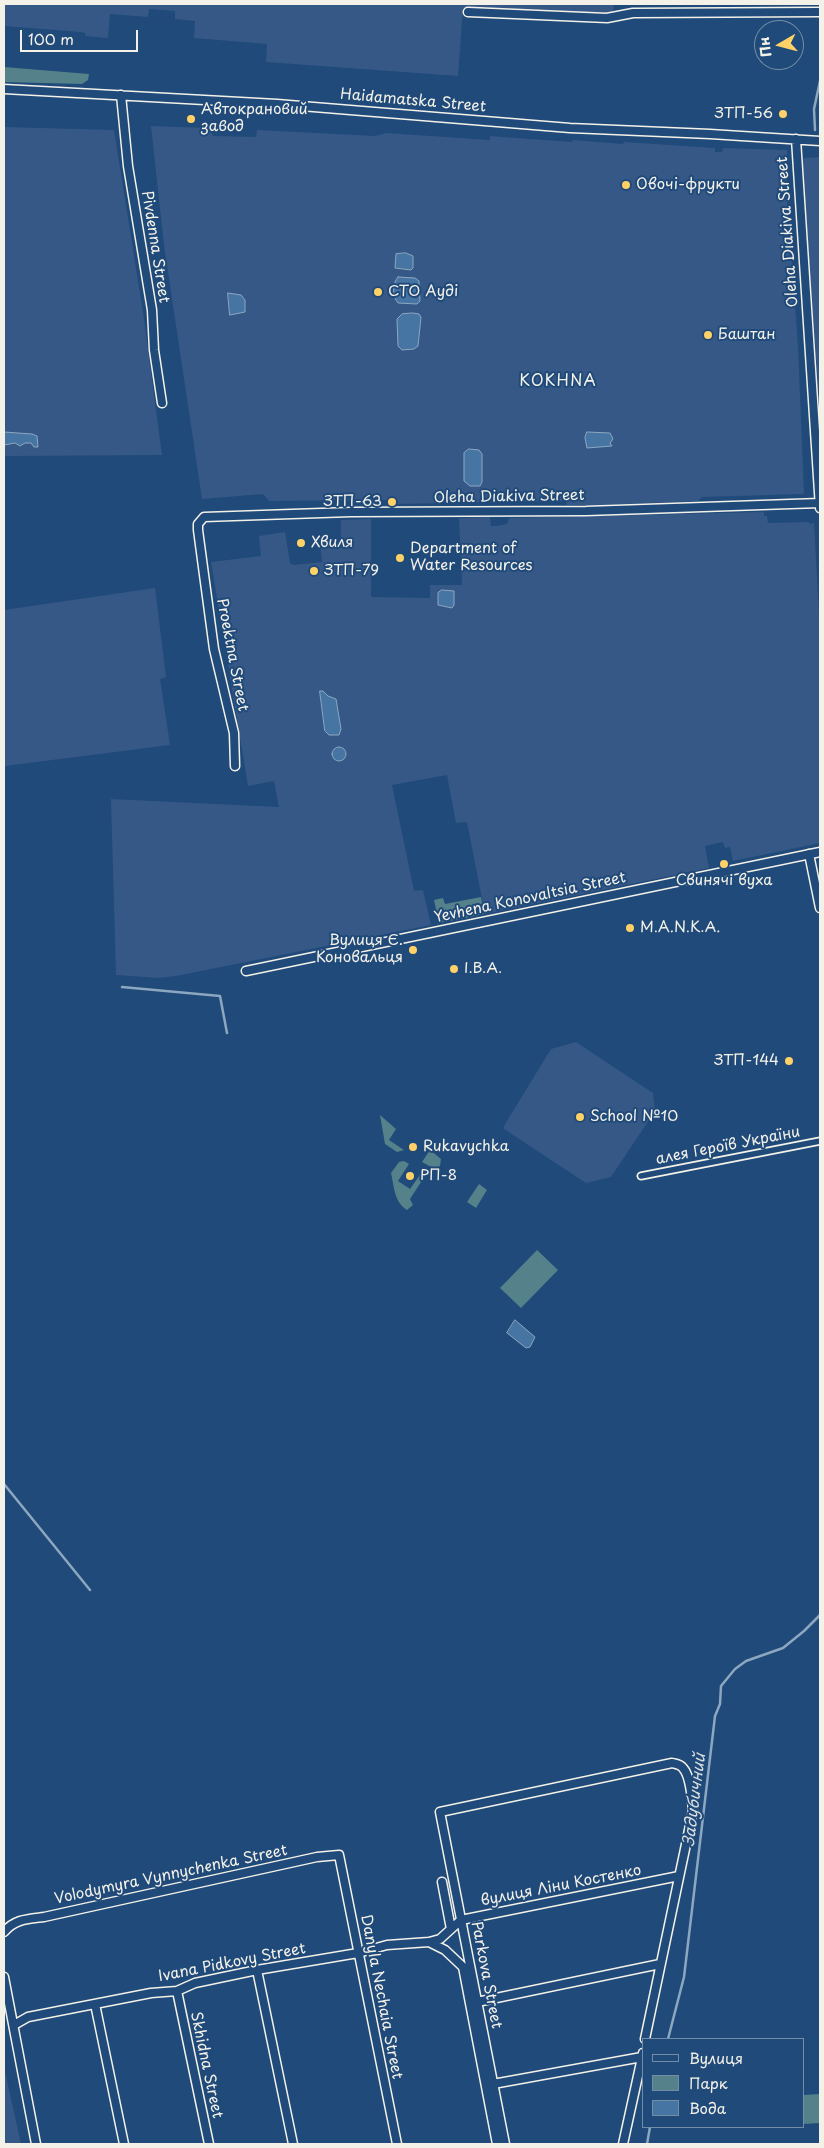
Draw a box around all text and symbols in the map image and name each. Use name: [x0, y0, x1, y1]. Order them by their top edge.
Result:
scale bar: [22, 20, 140, 52]
north arrow: [754, 20, 804, 70]
text: 100 m: [28, 27, 74, 50]
text: Пн: [753, 36, 776, 59]
street label: Haidamatska Street: [339, 86, 487, 116]
place label: Автокрановий завод: [201, 101, 308, 136]
place label: ЗТП-56: [715, 105, 773, 123]
marker: ЗТП-56: [777, 108, 789, 120]
marker: Автокрановий завод: [185, 113, 197, 125]
street label: Oleha Diakiva Street: [774, 156, 802, 308]
place label: Овочі-фрукти: [636, 176, 740, 194]
marker: Овочі-фрукти: [620, 179, 632, 191]
street label: Pivdenna Street: [137, 190, 173, 304]
place label: СТО Ауді: [388, 283, 458, 301]
marker: СТО Ауді: [372, 286, 384, 298]
place label: Баштан: [718, 326, 776, 344]
marker: Баштан: [702, 329, 714, 341]
district label: KOKHNA: [519, 372, 597, 392]
street label: Oleha Diakiva Street: [433, 487, 585, 507]
place label: ЗТП-63: [324, 493, 382, 511]
marker: ЗТП-63: [386, 496, 398, 508]
place label: Хвиля: [311, 534, 353, 552]
marker: Хвиля: [295, 537, 307, 549]
place label: Department of Water Resources: [410, 540, 533, 575]
marker: Department of Water Resources: [394, 552, 406, 564]
place label: ЗТП-79: [324, 562, 379, 580]
marker: ЗТП-79: [308, 565, 320, 577]
street label: Proektna Street: [212, 597, 252, 713]
marker: Свинячі вуха: [718, 858, 730, 870]
street label: Yevhena Konovaltsia Street: [433, 869, 627, 927]
place label: Свинячі вуха: [676, 872, 772, 890]
place label: M.A.N.K.A.: [640, 919, 720, 937]
marker: M.A.N.K.A.: [624, 922, 636, 934]
place label: Вулиця Є. Коновальця: [316, 932, 403, 967]
marker: Вулиця Є. Коновальця: [407, 944, 419, 956]
place label: І.В.А.: [464, 960, 502, 978]
marker: І.В.А.: [448, 963, 460, 975]
place label: ЗТП-144: [714, 1052, 779, 1070]
marker: ЗТП-144: [783, 1055, 795, 1067]
place label: School №10: [590, 1108, 678, 1126]
marker: School №10: [574, 1111, 586, 1123]
street label: алея Героїв України: [654, 1123, 802, 1169]
place label: Rukavychka: [423, 1138, 509, 1156]
marker: Rukavychka: [407, 1141, 419, 1153]
place label: РП-8: [420, 1167, 457, 1185]
marker: РП-8: [404, 1170, 416, 1182]
water label: Задубичний: [680, 1752, 710, 1848]
street label: Volodymyra Vynnychenka Street: [53, 1842, 289, 1908]
street label: вулиця Ліни Костенко: [479, 1862, 643, 1910]
street label: Danyla Nechaia Street: [356, 1913, 406, 2081]
street label: Parkova Street: [467, 1920, 505, 2030]
street label: Ivana Pidkovy Street: [157, 1940, 307, 1986]
street label: Skhidna Street: [186, 2010, 226, 2120]
legend: [642, 2038, 804, 2128]
text: Вулиця: [689, 2046, 743, 2069]
text: Парк: [689, 2071, 728, 2094]
text: Вода: [689, 2096, 726, 2119]

